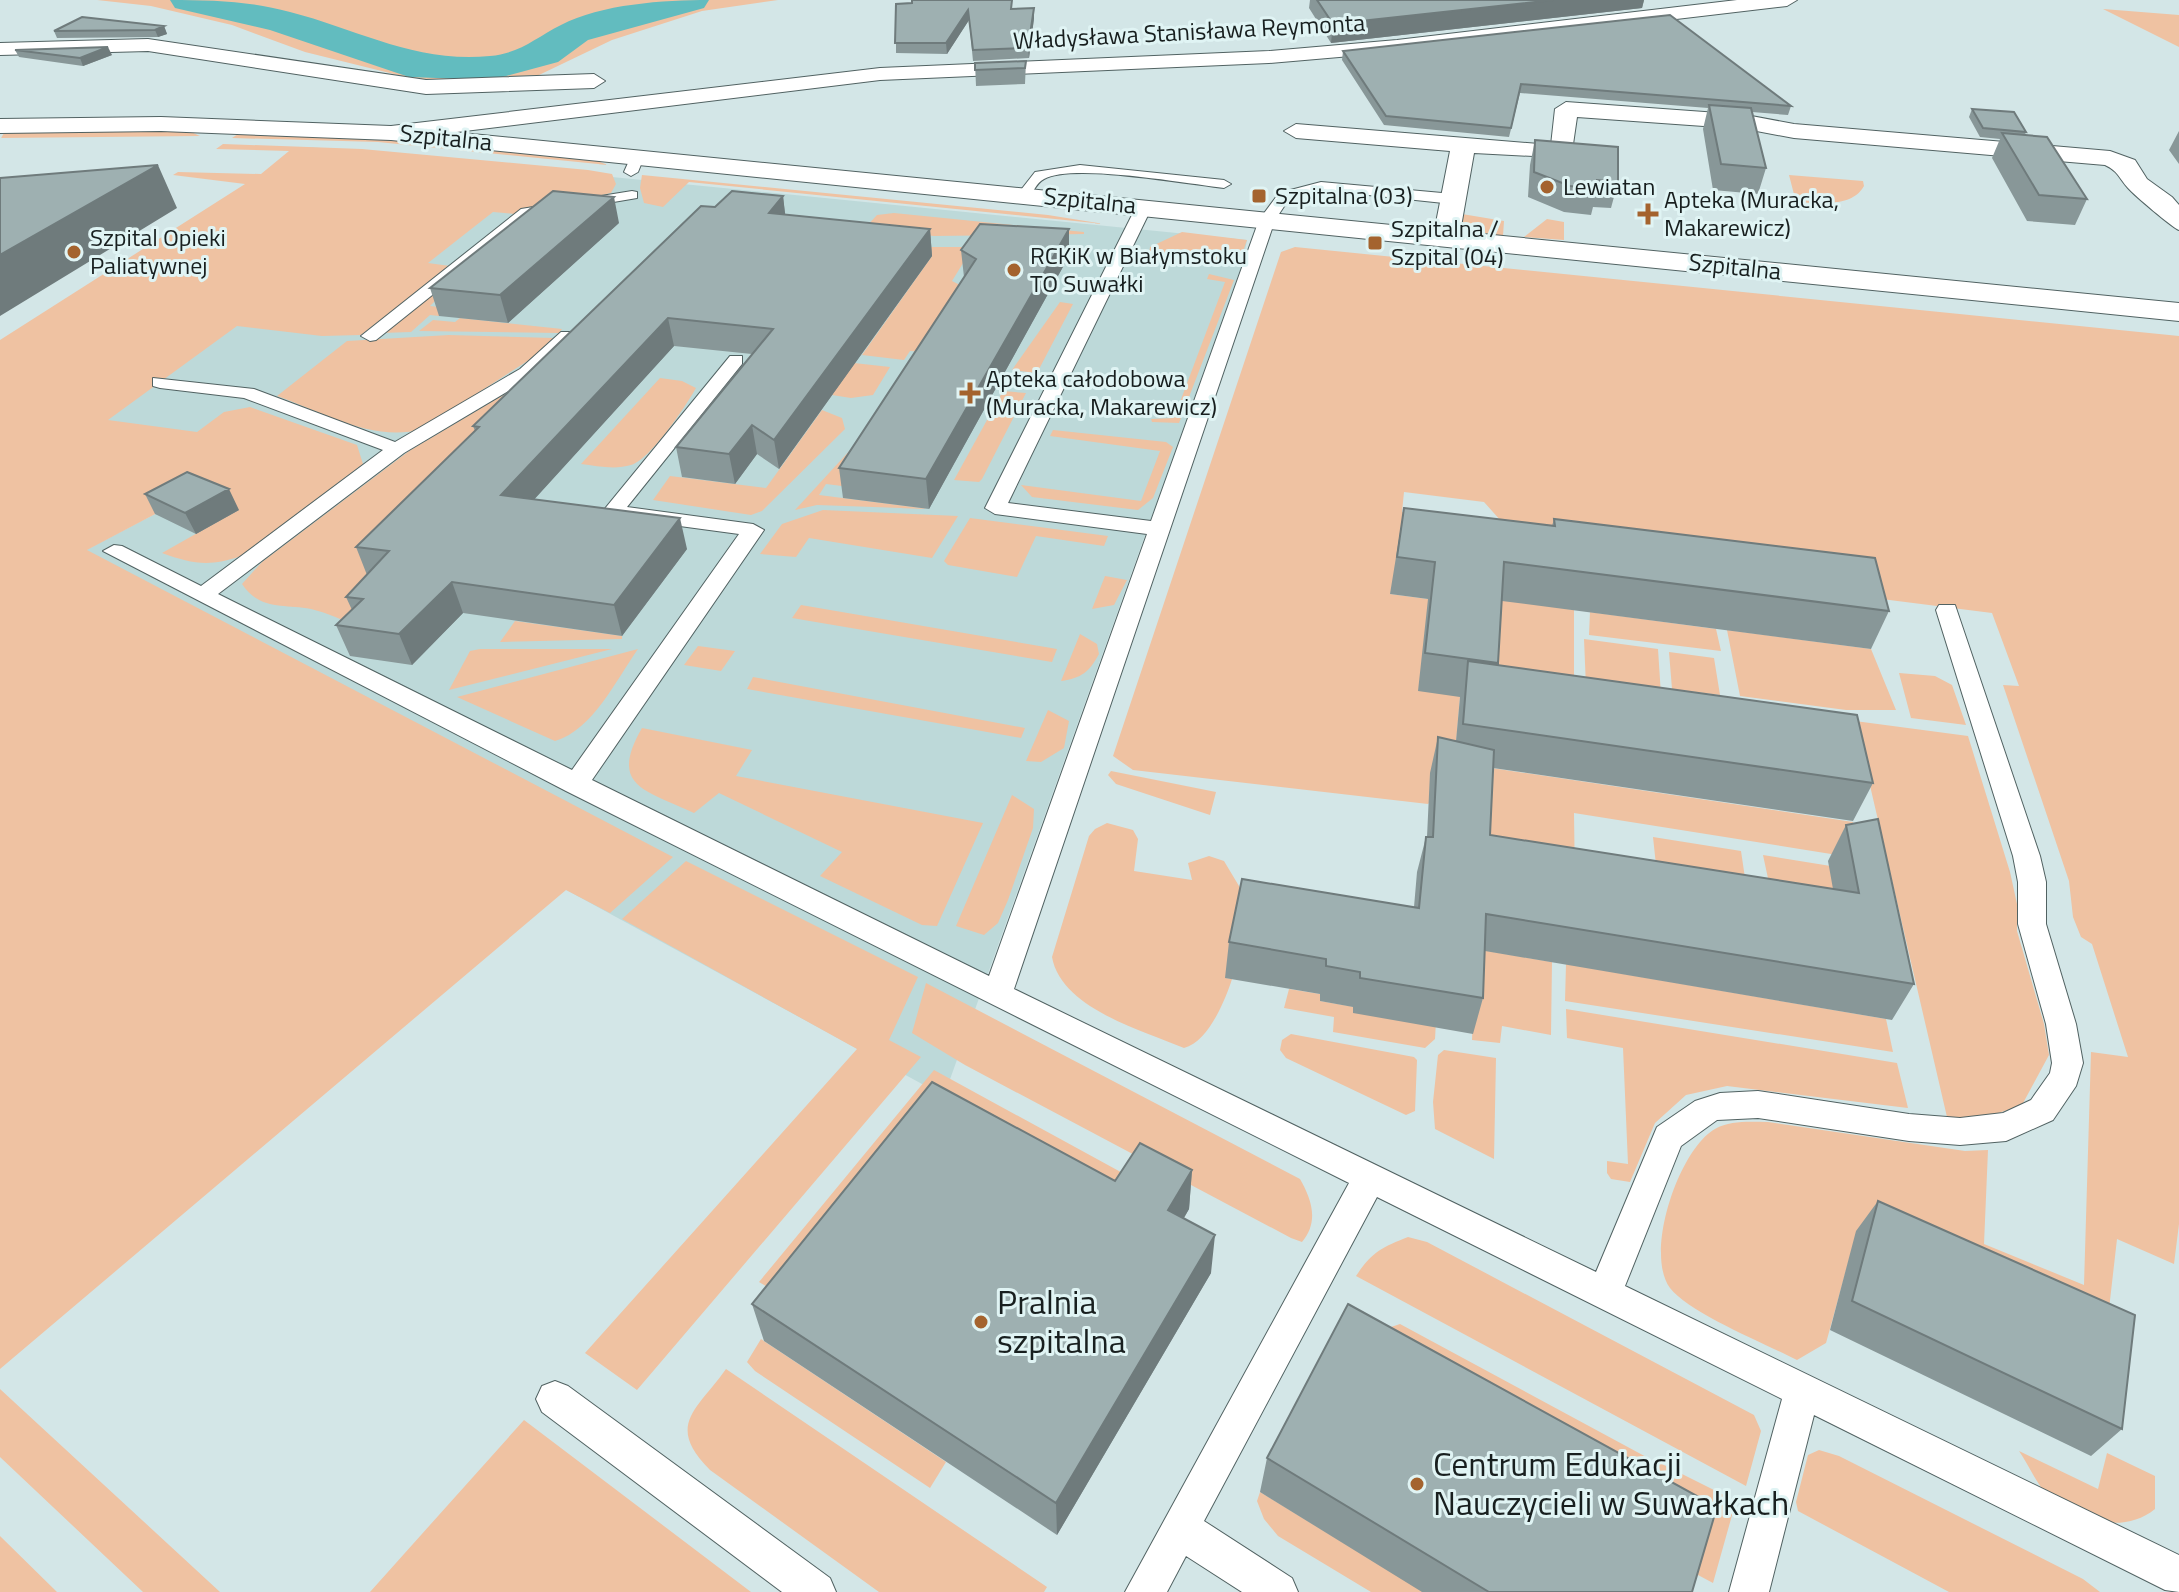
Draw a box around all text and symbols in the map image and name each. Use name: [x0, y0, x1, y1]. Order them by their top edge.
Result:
street label: Władysława Stanisława Reymonta: [1012, 4, 1366, 58]
street label: Szpitalna: [398, 114, 494, 160]
place label: Lewiatan: [1563, 168, 1655, 204]
street label: Szpitalna: [1042, 177, 1138, 223]
place label: Szpitalna (03): [1275, 177, 1413, 213]
marker: Lewiatan: [1538, 178, 1556, 196]
place label: Apteka (Muracka, Makarewicz): [1664, 181, 1839, 245]
marker: Szpitalna (03): [1250, 187, 1268, 205]
marker: Apteka (Muracka, Makarewicz): [1639, 205, 1657, 223]
place label: Szpitalna / Szpital (04): [1391, 210, 1504, 274]
place label: Szpital Opieki Paliatywnej: [90, 219, 226, 283]
marker: Szpitalna / Szpital (04): [1366, 234, 1384, 252]
place label: RCKiK w Białymstoku TO Suwałki: [1030, 237, 1247, 301]
marker: Szpital Opieki Paliatywnej: [65, 243, 83, 261]
street label: Szpitalna: [1687, 243, 1783, 289]
marker: RCKiK w Białymstoku TO Suwałki: [1005, 261, 1023, 279]
place label: Apteka całodobowa (Muracka, Makarewicz): [986, 360, 1217, 424]
marker: Apteka całodobowa (Muracka, Makarewicz): [961, 384, 979, 402]
place label: Pralnia szpitalna: [997, 1275, 1126, 1366]
marker: Pralnia szpitalna: [972, 1313, 990, 1331]
place label: Centrum Edukacji Nauczycieli w Suwałkach: [1433, 1437, 1789, 1528]
marker: Centrum Edukacji Nauczycieli w Suwałkach: [1408, 1475, 1426, 1493]

